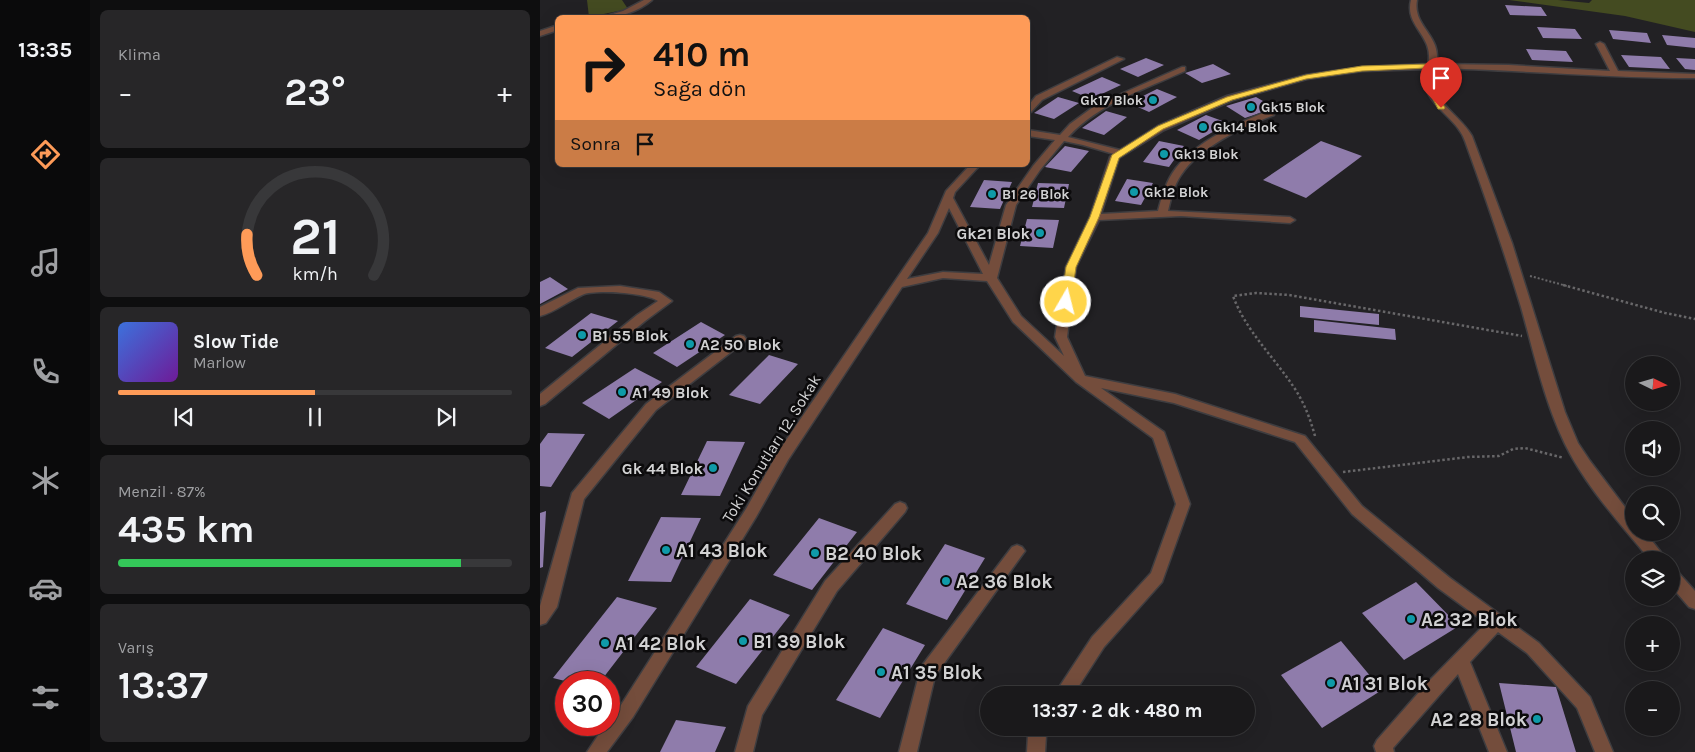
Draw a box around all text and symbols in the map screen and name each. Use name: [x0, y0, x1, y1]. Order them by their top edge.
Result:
text: 410 m: [653, 34, 751, 75]
icon: right: [570, 35, 635, 100]
text: 13:35: [18, 37, 72, 63]
text: Klima: [118, 45, 161, 64]
pin: [1420, 57, 1462, 108]
icon: arrive: [1427, 64, 1455, 92]
text: 23°: [284, 70, 346, 115]
text: −: [118, 76, 133, 109]
text: +: [497, 76, 512, 109]
text: Sağa dön: [653, 76, 747, 102]
place label: Gk17 Blok: [1080, 92, 1144, 109]
marker: Gk17 Blok: [1147, 94, 1159, 106]
place label: Gk15 Blok: [1261, 99, 1326, 116]
marker: Gk15 Blok: [1245, 101, 1257, 113]
place label: Gk14 Blok: [1213, 119, 1278, 136]
marker: Gk14 Blok: [1197, 121, 1209, 133]
icon: arrive: [631, 130, 659, 158]
text: Sonra: [570, 133, 621, 155]
icon: directions: [28, 137, 63, 172]
place label: Gk13 Blok: [1174, 146, 1239, 163]
marker: Gk13 Blok: [1158, 148, 1170, 160]
place label: Gk12 Blok: [1144, 184, 1209, 201]
place label: B1 26 Blok: [1002, 186, 1070, 203]
marker: Gk12 Blok: [1128, 186, 1140, 198]
marker: B1 26 Blok: [986, 188, 998, 200]
text: 21: [290, 206, 340, 267]
place label: Gk21 Blok: [957, 224, 1031, 243]
marker: Gk21 Blok: [1034, 227, 1046, 239]
icon: music: [28, 245, 63, 280]
text: km/h: [292, 264, 338, 285]
position arrow: [1039, 275, 1091, 327]
place label: B1 55 Blok: [592, 326, 669, 345]
marker: B1 55 Blok: [576, 329, 588, 341]
text: Slow Tide: [193, 331, 279, 353]
place label: A2 50 Blok: [700, 335, 782, 354]
marker: A2 50 Blok: [684, 338, 696, 350]
text: Marlow: [193, 353, 246, 372]
icon: phone: [28, 354, 63, 389]
north arrow: [1625, 356, 1680, 411]
map controls: [1625, 356, 1680, 736]
street label: Toki Konutları 12. Sokak: [718, 371, 825, 526]
place label: A1 49 Blok: [632, 383, 709, 402]
marker: A1 49 Blok: [616, 386, 628, 398]
icon: previous: [170, 403, 198, 431]
icon: pause: [301, 403, 329, 431]
icon: next: [432, 403, 460, 431]
button: sound: [1625, 421, 1680, 476]
place label: Gk 44 Blok: [622, 459, 704, 478]
marker: Gk 44 Blok: [707, 462, 719, 474]
icon: climate: [28, 463, 63, 498]
text: Menzil · 87%: [118, 482, 206, 501]
button: search: [1625, 486, 1680, 541]
text: 435 km: [118, 507, 255, 552]
place label: A1 43 Blok: [676, 540, 768, 562]
place label: B2 40 Blok: [825, 543, 922, 565]
marker: A1 43 Blok: [660, 544, 672, 556]
marker: B2 40 Blok: [809, 547, 821, 559]
button: layers: [1625, 551, 1680, 606]
icon: car: [28, 571, 63, 606]
place label: A2 36 Blok: [956, 571, 1052, 593]
marker: A2 36 Blok: [940, 575, 952, 587]
place label: A2 32 Blok: [1421, 609, 1517, 631]
marker: A2 32 Blok: [1405, 613, 1417, 625]
button: +: [1625, 616, 1680, 671]
place label: B1 39 Blok: [753, 631, 845, 653]
place label: A1 42 Blok: [615, 633, 706, 655]
marker: B1 39 Blok: [737, 635, 749, 647]
marker: A1 42 Blok: [599, 637, 611, 649]
text: Varış: [118, 638, 154, 657]
place label: A1 35 Blok: [891, 662, 982, 684]
text: 13:37: [118, 663, 208, 708]
marker: A1 35 Blok: [875, 666, 887, 678]
speed limit sign: 30: [555, 671, 620, 736]
place label: A1 31 Blok: [1341, 673, 1428, 695]
marker: A1 31 Blok: [1325, 677, 1337, 689]
icon: filters: [28, 680, 63, 715]
button: −: [1625, 681, 1680, 736]
text: 13:37 · 2 dk · 480 m: [1032, 700, 1203, 722]
place label: A2 28 Blok: [1430, 709, 1527, 731]
marker: A2 28 Blok: [1531, 713, 1543, 725]

